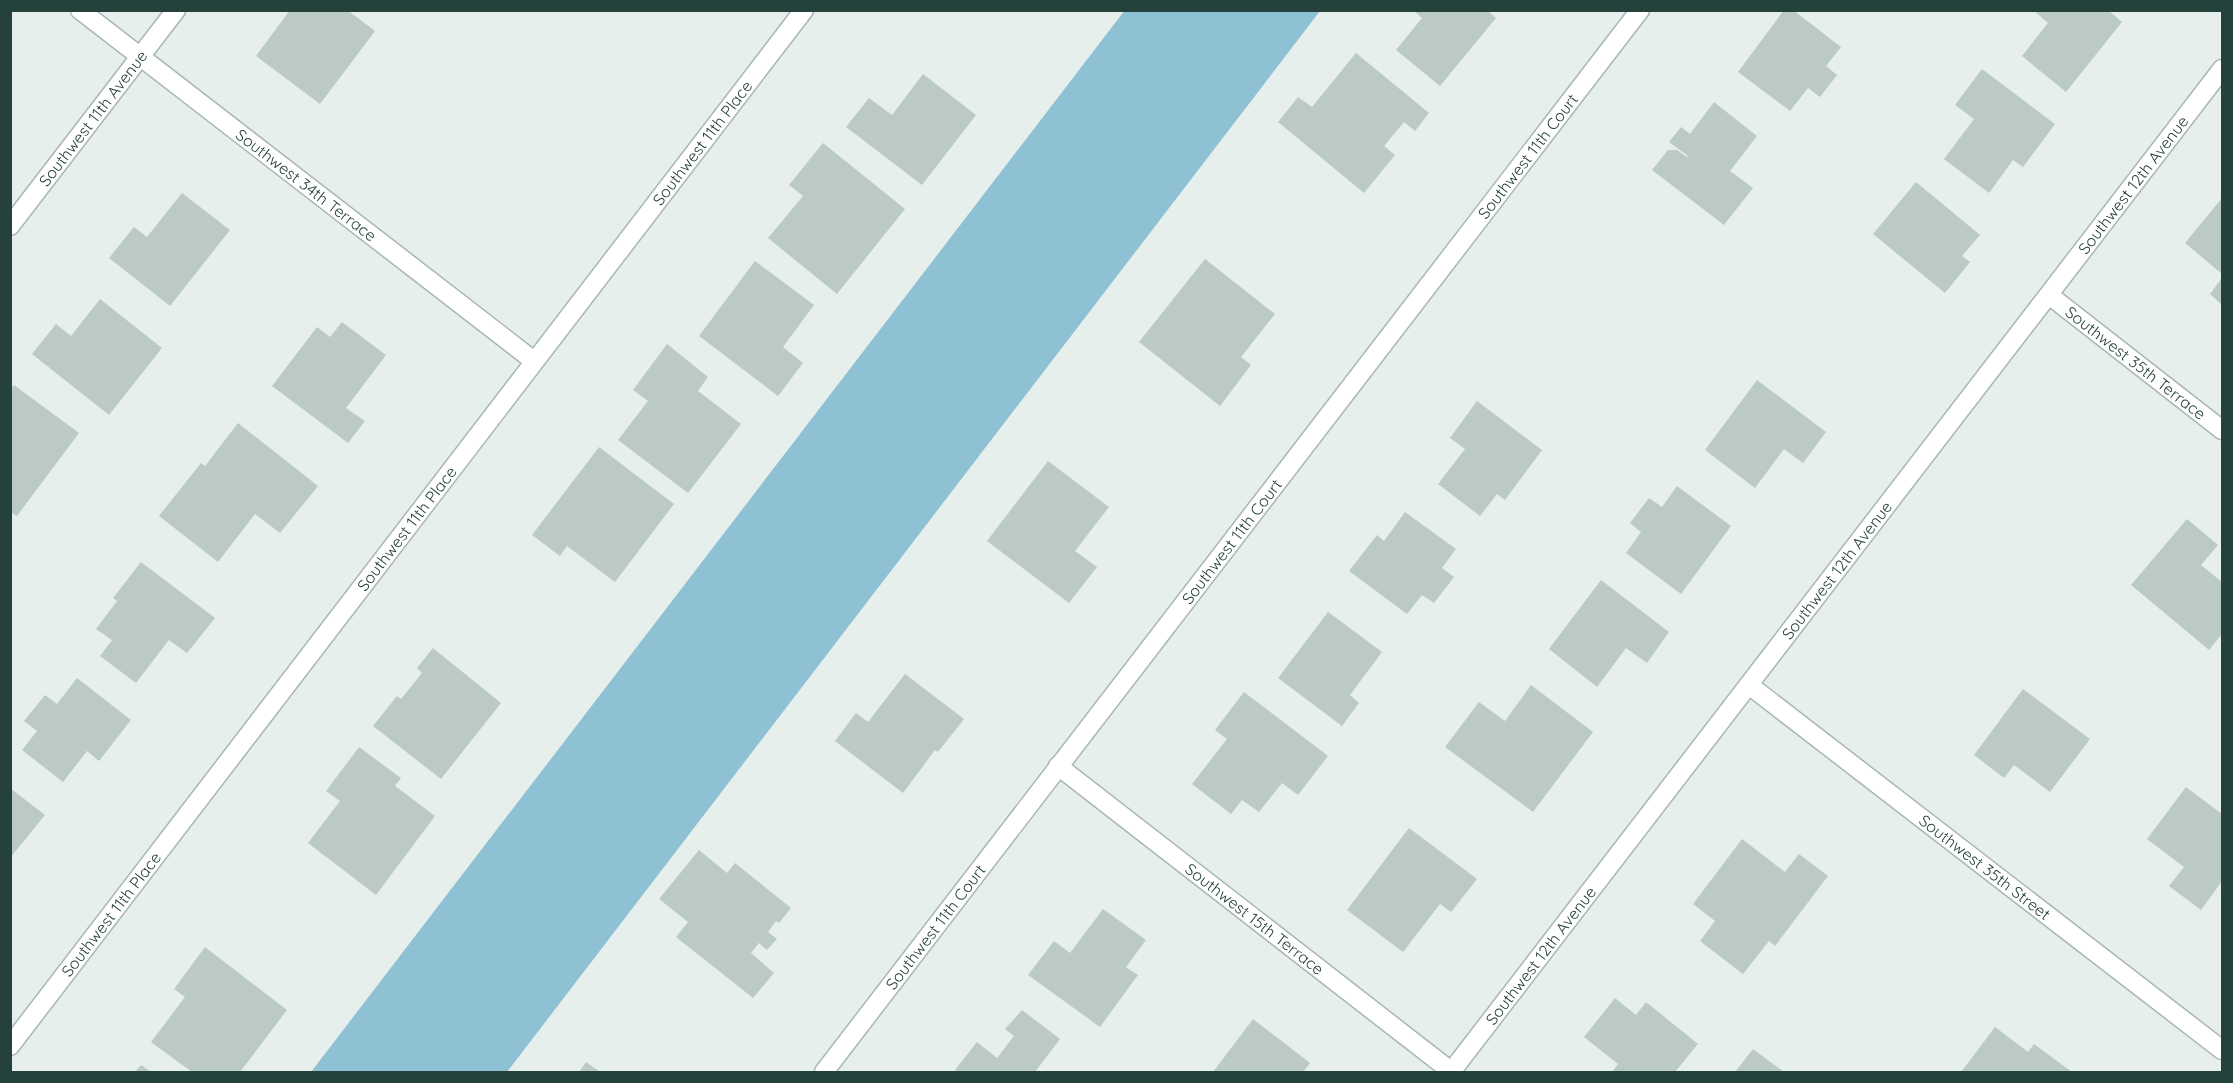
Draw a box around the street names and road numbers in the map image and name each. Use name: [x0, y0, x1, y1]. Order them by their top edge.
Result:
street label: Southwest 11th Avenue: [34, 46, 151, 190]
street label: Southwest 11th Place: [648, 76, 756, 209]
street label: Southwest 11th Court: [1473, 90, 1582, 223]
street label: Southwest 12th Avenue: [2073, 112, 2192, 258]
street label: Southwest 34th Terrace: [232, 124, 381, 246]
street label: Southwest 35th Terrace: [2061, 302, 2210, 424]
street label: Southwest 11th Place: [353, 462, 461, 595]
street label: Southwest 11th Court: [1177, 475, 1286, 608]
street label: Southwest 12th Avenue: [1777, 497, 1896, 643]
street label: Southwest 35th Street: [1915, 810, 2055, 924]
street label: Southwest 11th Place: [57, 848, 165, 981]
street label: Southwest 15th Terrace: [1181, 859, 1328, 979]
street label: Southwest 11th Court: [881, 860, 990, 993]
street label: Southwest 12th Avenue: [1481, 882, 1600, 1029]

